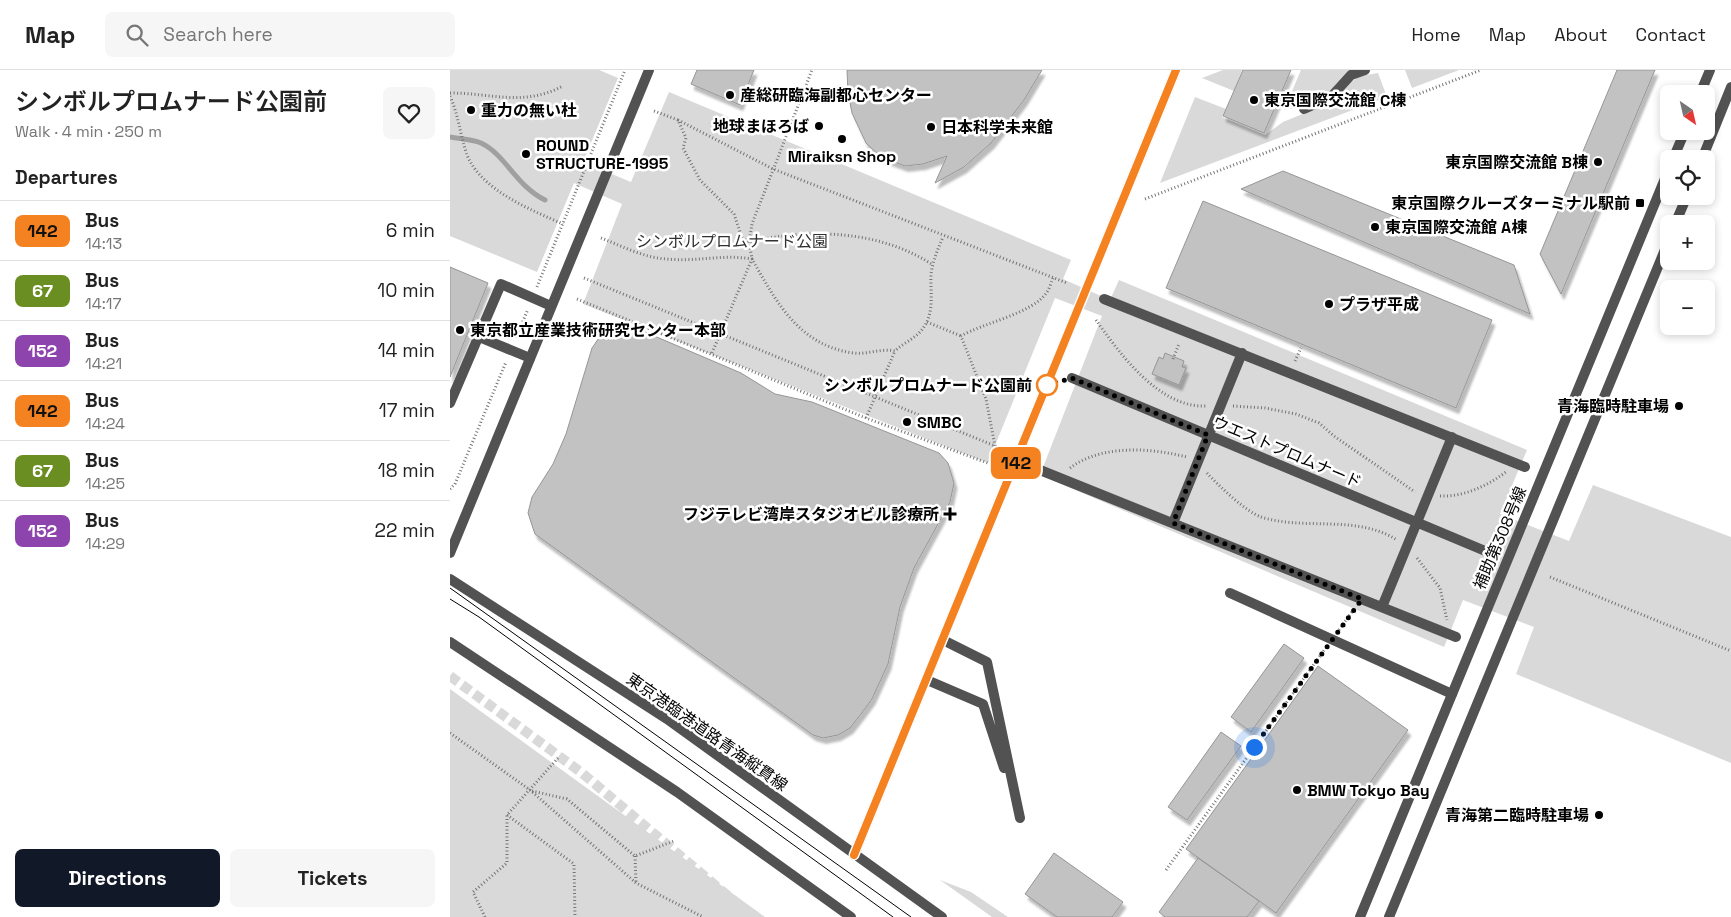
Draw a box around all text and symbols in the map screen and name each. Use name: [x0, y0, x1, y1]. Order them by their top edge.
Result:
search box: [105, 12, 455, 57]
text: Map: [25, 19, 75, 50]
icon: search: [123, 21, 151, 49]
text: Search here: [163, 22, 273, 47]
text: Home: [1412, 23, 1461, 46]
text: Map: [1489, 23, 1526, 46]
text: About: [1554, 23, 1608, 46]
text: Contact: [1636, 23, 1706, 46]
place label: 産総研臨海副都心センター: [740, 85, 932, 106]
north arrow: [1660, 85, 1715, 140]
map controls: [1660, 85, 1715, 335]
text: シンボルプロムナード公園前: [15, 86, 327, 117]
button: heart: [383, 87, 435, 139]
marker: 産総研臨海副都心センター: [724, 89, 736, 101]
place label: 東京国際交流館 C棟: [1264, 90, 1406, 111]
marker: 東京国際交流館 C棟: [1248, 94, 1260, 106]
place label: 重力の無い杜: [481, 100, 577, 121]
marker: 重力の無い杜: [465, 104, 477, 116]
place label: 地球まほろば: [713, 116, 809, 137]
place label: 日本科学未来館: [941, 117, 1053, 138]
marker: 地球まほろば: [813, 120, 825, 132]
text: Walk · 4 min · 250 m: [15, 121, 162, 142]
marker: 日本科学未来館: [925, 121, 937, 133]
marker: Miraiksn Shop: [836, 133, 848, 145]
place label: ROUND STRUCTURE-1995: [536, 135, 669, 174]
place label: Miraiksn Shop: [788, 146, 896, 167]
marker: ROUND STRUCTURE-1995: [520, 148, 532, 160]
button: locate: [1660, 150, 1715, 205]
place label: 東京国際交流館 B棟: [1445, 152, 1588, 173]
marker: 東京国際交流館 B棟: [1592, 156, 1604, 168]
text: Departures: [15, 165, 118, 190]
place label: 東京国際クルーズターミナル駅前: [1391, 193, 1630, 214]
marker: 東京国際クルーズターミナル駅前: [1634, 197, 1646, 209]
text: Bus: [85, 208, 119, 233]
button: +: [1660, 215, 1715, 270]
place label: 東京国際交流館 A棟: [1385, 217, 1527, 238]
text: 6 min: [386, 218, 435, 243]
text: 142: [27, 219, 58, 242]
marker: 東京国際交流館 A棟: [1369, 221, 1381, 233]
park label: シンボルプロムナード公園: [636, 231, 828, 252]
text: 14:13: [85, 233, 122, 254]
text: Bus: [85, 268, 119, 293]
text: 10 min: [377, 278, 435, 303]
text: 67: [32, 279, 53, 302]
button: −: [1660, 280, 1715, 335]
text: 14:17: [85, 293, 121, 314]
place label: プラザ平成: [1339, 294, 1419, 315]
marker: プラザ平成: [1323, 298, 1335, 310]
place label: 東京都立産業技術研究センター本部: [470, 320, 726, 341]
marker: 東京都立産業技術研究センター本部: [454, 324, 466, 336]
text: Bus: [85, 328, 119, 353]
text: 14 min: [378, 338, 435, 363]
text: 152: [28, 339, 57, 362]
text: 14:21: [85, 353, 122, 374]
marker: シンボルプロムナード公園前: [1036, 374, 1058, 396]
place label: シンボルプロムナード公園前: [824, 375, 1032, 396]
text: Bus: [85, 388, 119, 413]
place label: 青海臨時駐車場: [1557, 396, 1669, 417]
text: 17 min: [379, 398, 435, 423]
text: 142: [27, 399, 58, 422]
marker: 青海臨時駐車場: [1673, 400, 1685, 412]
street label: ウエストプロムナード: [1209, 411, 1365, 493]
place label: SMBC: [917, 412, 962, 433]
text: 14:24: [85, 413, 125, 434]
marker: SMBC: [901, 416, 913, 428]
line badge: 142: [987, 447, 1045, 479]
text: Bus: [85, 448, 119, 473]
text: 142: [1001, 451, 1031, 474]
text: 18 min: [378, 458, 435, 483]
text: 67: [32, 459, 53, 482]
text: 14:25: [85, 473, 125, 494]
street label: 補助第308号線: [1469, 483, 1531, 593]
place label: フジテレビ湾岸スタジオビル診療所: [683, 504, 939, 525]
marker: フジテレビ湾岸スタジオビル診療所: [943, 507, 957, 521]
text: Bus: [85, 508, 119, 533]
text: 22 min: [375, 518, 435, 543]
text: 152: [28, 519, 57, 542]
text: 14:29: [85, 533, 125, 554]
street label: 東京港臨港道路青海縦貫線: [622, 668, 792, 796]
your location: [1242, 735, 1267, 760]
place label: BMW Tokyo Bay: [1307, 780, 1430, 801]
marker: BMW Tokyo Bay: [1291, 784, 1303, 796]
place label: 青海第二臨時駐車場: [1445, 805, 1589, 826]
marker: 青海第二臨時駐車場: [1593, 809, 1605, 821]
button: Directions: [15, 849, 220, 907]
button: Tickets: [230, 849, 435, 907]

